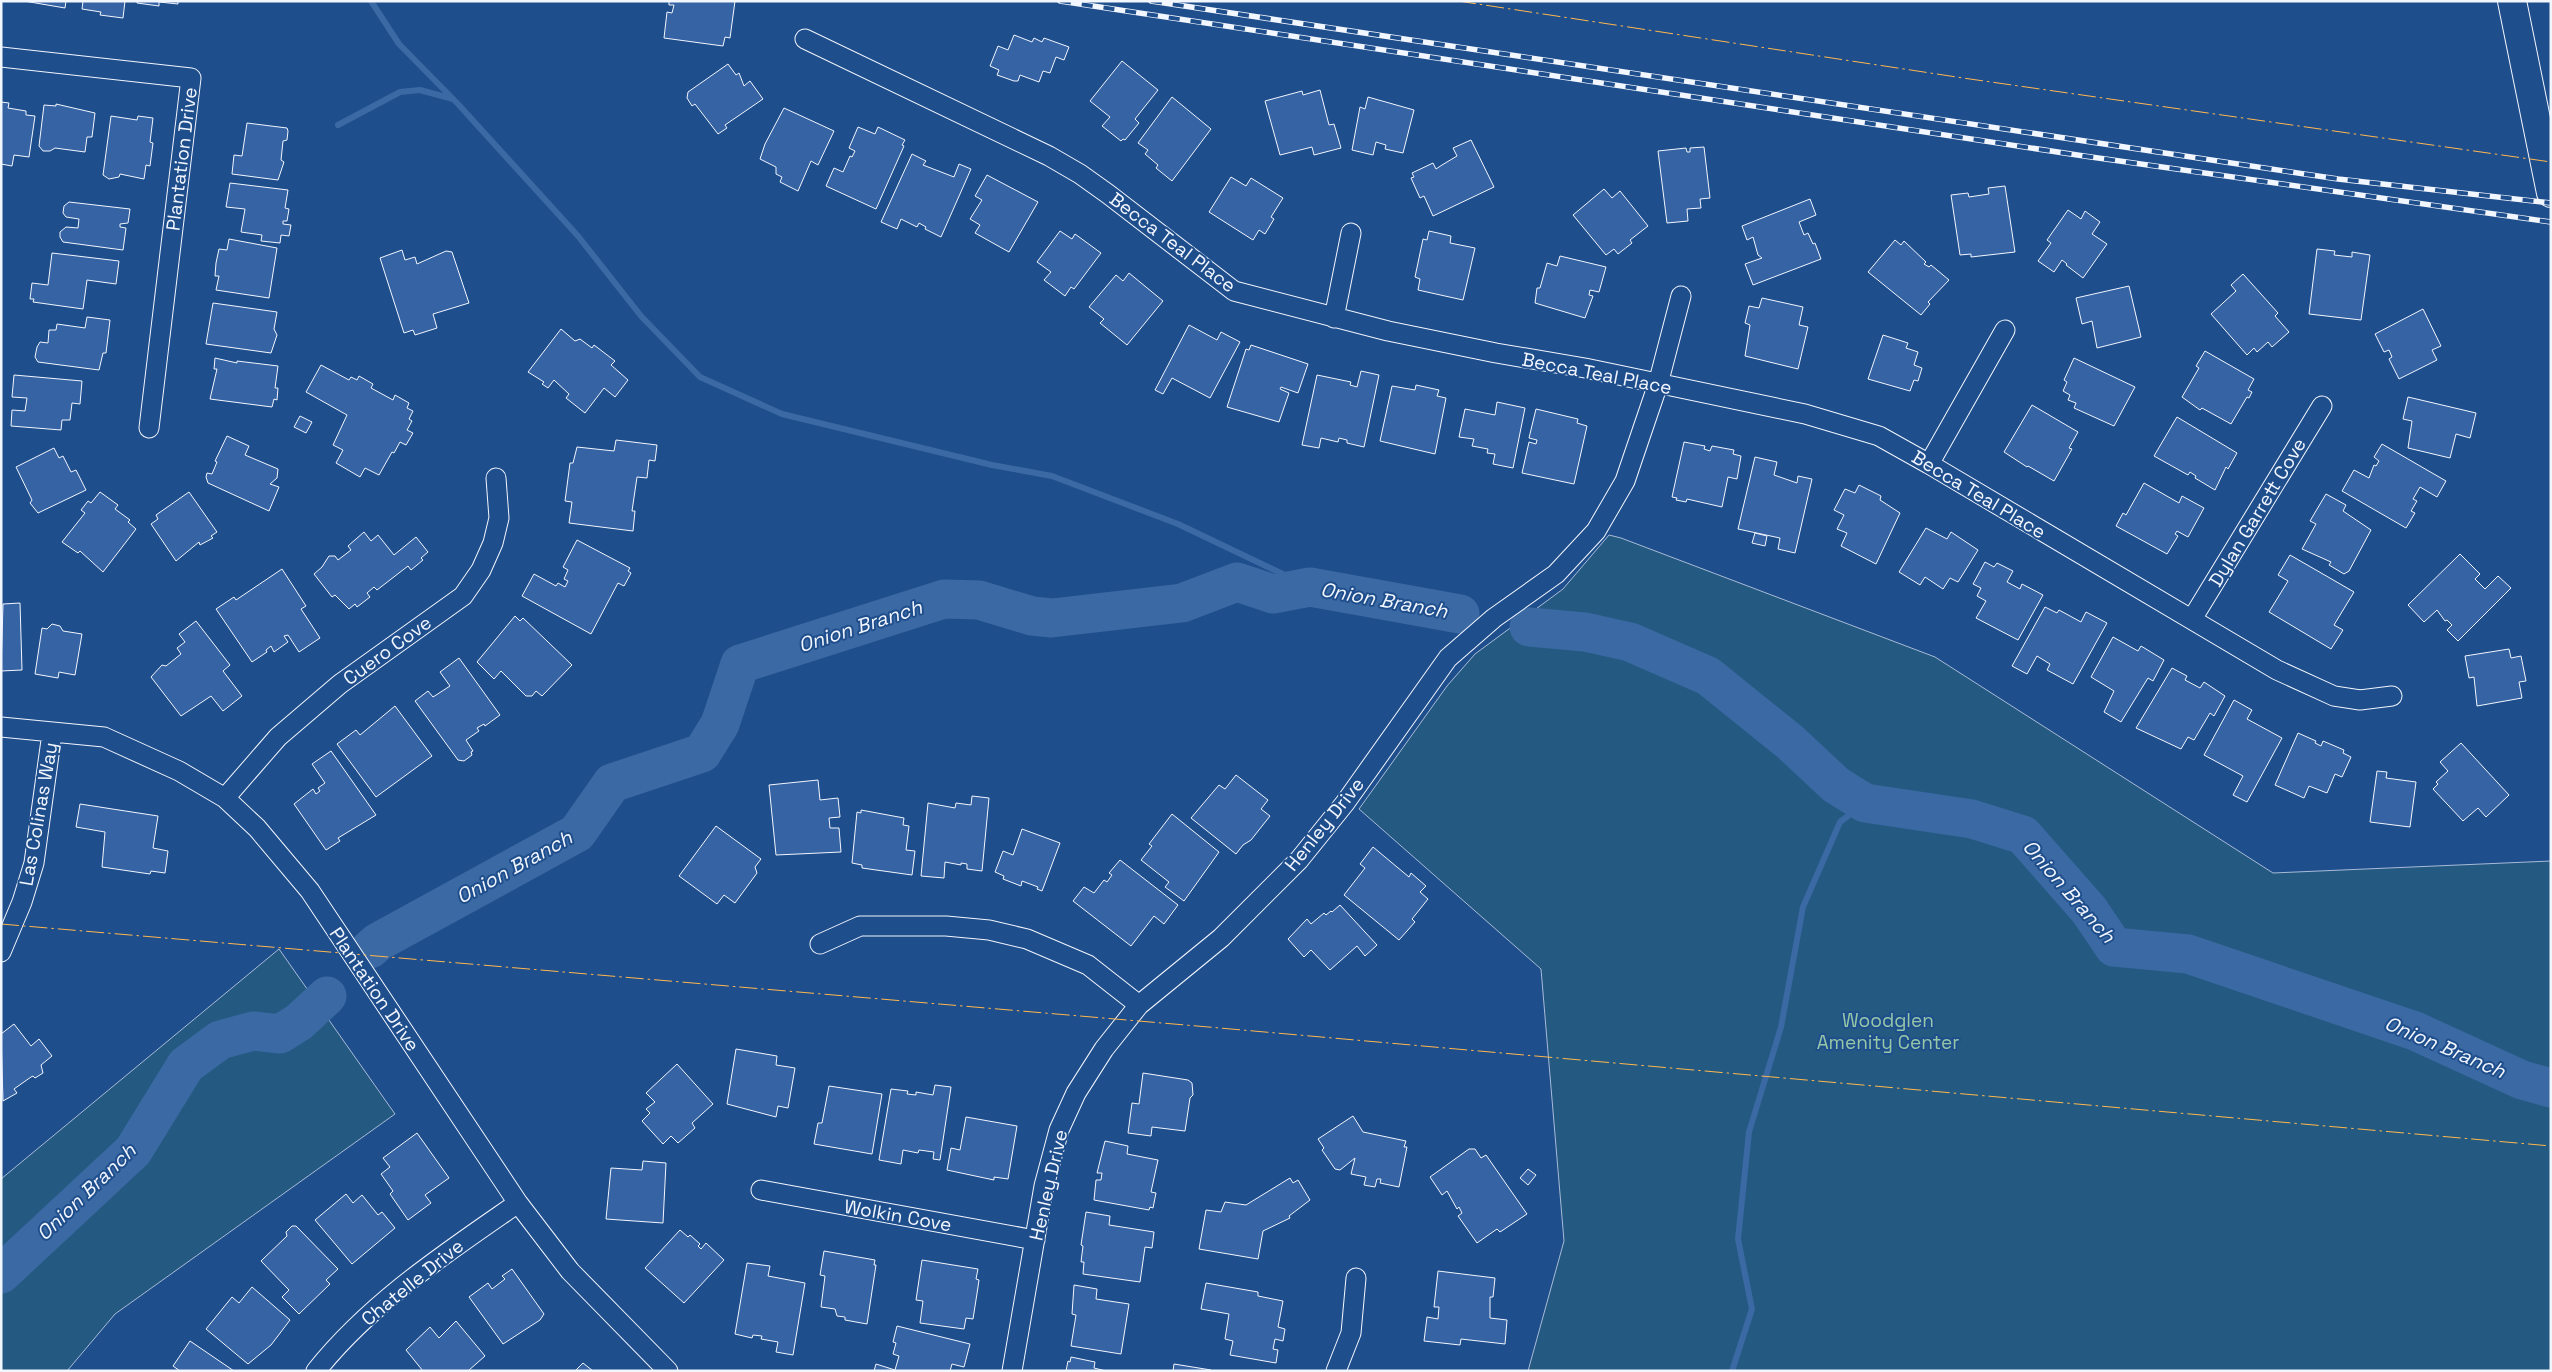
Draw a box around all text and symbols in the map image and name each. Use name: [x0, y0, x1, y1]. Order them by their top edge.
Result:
street label: Plantation Drive: [160, 86, 203, 232]
street label: Becca Teal Place: [1104, 187, 1241, 298]
street label: Becca Teal Place: [1520, 347, 1674, 400]
street label: Dylan Garrett Cove: [2203, 433, 2312, 591]
street label: Becca Teal Place: [1907, 445, 2050, 544]
water label: Onion Branch: [1318, 576, 1450, 624]
water label: Onion Branch: [795, 594, 926, 658]
street label: Cuero Cove: [338, 610, 436, 691]
street label: Las Colinas Way: [14, 740, 63, 888]
street label: Henley Drive: [1279, 772, 1370, 876]
water label: Onion Branch: [451, 824, 577, 910]
water label: Onion Branch: [2017, 834, 2122, 949]
street label: Plantation Drive: [324, 922, 425, 1056]
park label: Woodglen Amenity Center: [1817, 1008, 1959, 1055]
water label: Onion Branch: [2381, 1010, 2510, 1084]
street label: Henley Drive: [1024, 1127, 1073, 1243]
water label: Onion Branch: [31, 1137, 142, 1246]
street label: Wolkin Cove: [842, 1194, 954, 1237]
street label: Chatelle Drive: [356, 1233, 469, 1331]

